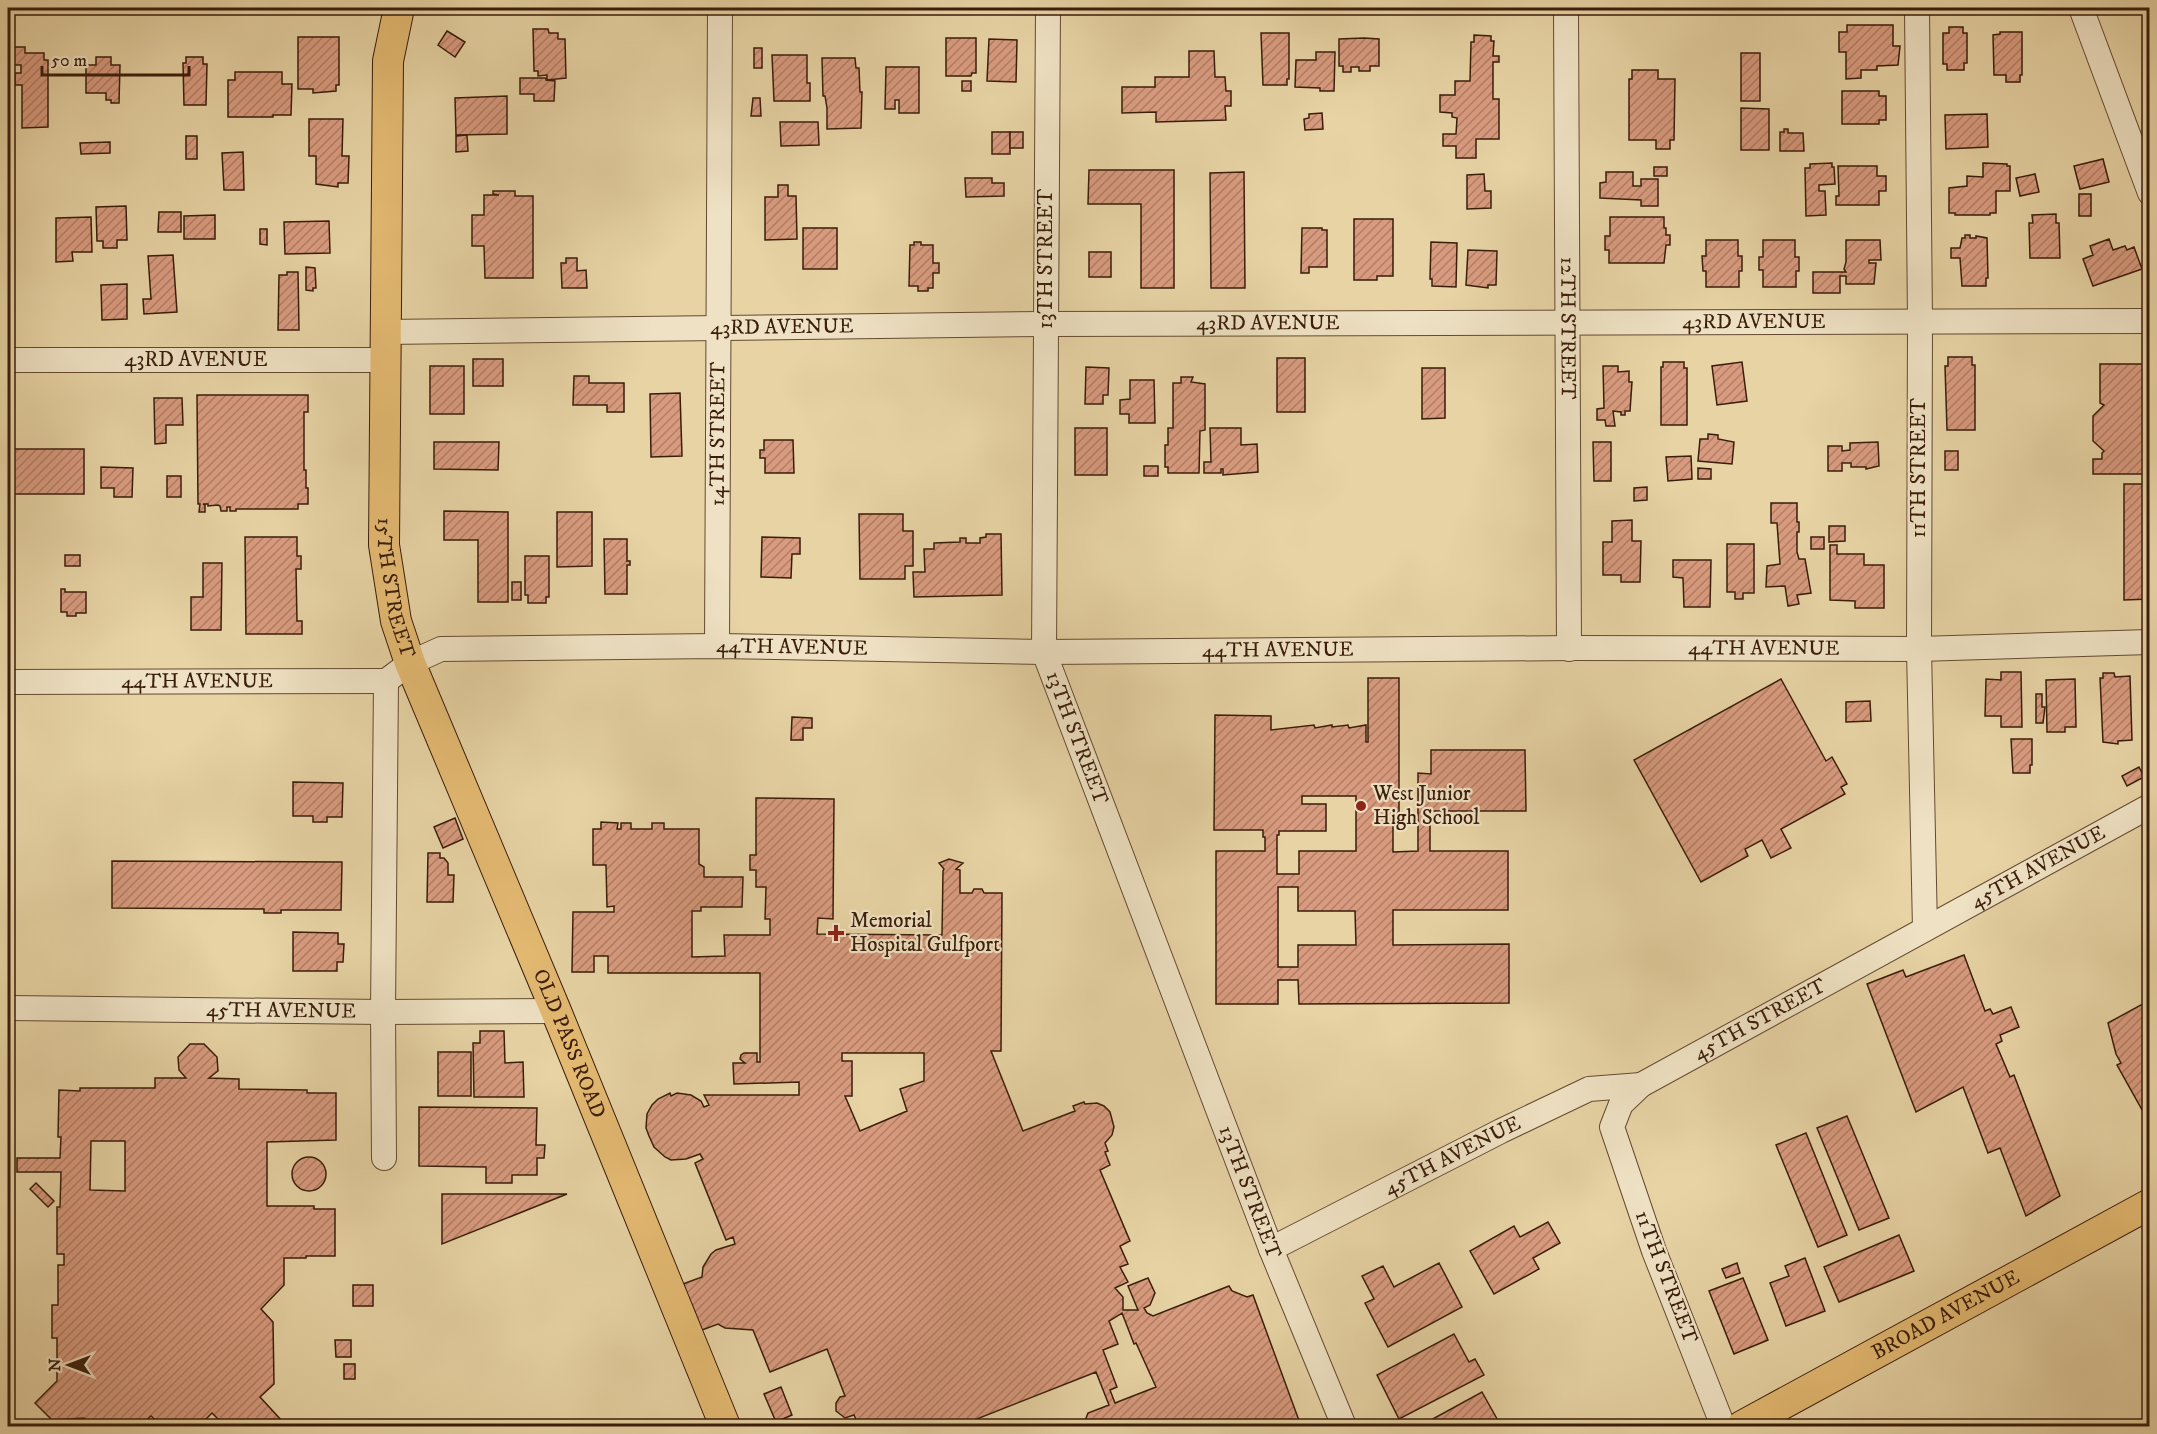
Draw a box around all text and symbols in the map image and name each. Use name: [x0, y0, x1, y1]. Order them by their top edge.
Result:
scale bar: [42, 39, 189, 77]
text: 50 m: [51, 50, 87, 72]
street label: 13TH STREET: [1033, 189, 1059, 329]
street label: 12TH STREET: [1554, 257, 1581, 399]
street label: 43RD AVENUE: [1682, 309, 1826, 335]
street label: 43RD AVENUE: [1196, 310, 1340, 337]
street label: 43RD AVENUE: [710, 313, 854, 341]
street label: 43RD AVENUE: [124, 347, 268, 373]
street label: 14TH STREET: [705, 362, 731, 506]
street label: 11TH STREET: [1906, 398, 1932, 538]
street label: 15TH STREET: [371, 517, 420, 661]
street label: 44TH AVENUE: [716, 633, 868, 662]
street label: 44TH AVENUE: [1688, 635, 1840, 662]
street label: 44TH AVENUE: [1202, 637, 1354, 664]
street label: 44TH AVENUE: [121, 668, 273, 695]
street label: 13TH STREET: [1040, 668, 1114, 808]
place label: West Junior High School: [1372, 781, 1480, 831]
marker: West Junior High School: [1354, 799, 1368, 813]
street label: 45TH AVENUE: [1966, 820, 2110, 915]
place label: Memorial Hospital Gulfport: [850, 908, 1000, 958]
marker: Memorial Hospital Gulfport: [827, 924, 845, 942]
street label: OLD PASS ROAD: [527, 965, 611, 1122]
street label: 45TH STREET: [1689, 973, 1831, 1067]
street label: 45TH AVENUE: [206, 997, 356, 1025]
street label: 45TH AVENUE: [1380, 1110, 1525, 1202]
street label: 13TH STREET: [1212, 1122, 1287, 1263]
street label: 11TH STREET: [1629, 1207, 1703, 1347]
street label: BROAD AVENUE: [1867, 1264, 2024, 1366]
north arrow: [39, 1335, 99, 1395]
text: N: [45, 1358, 65, 1372]

